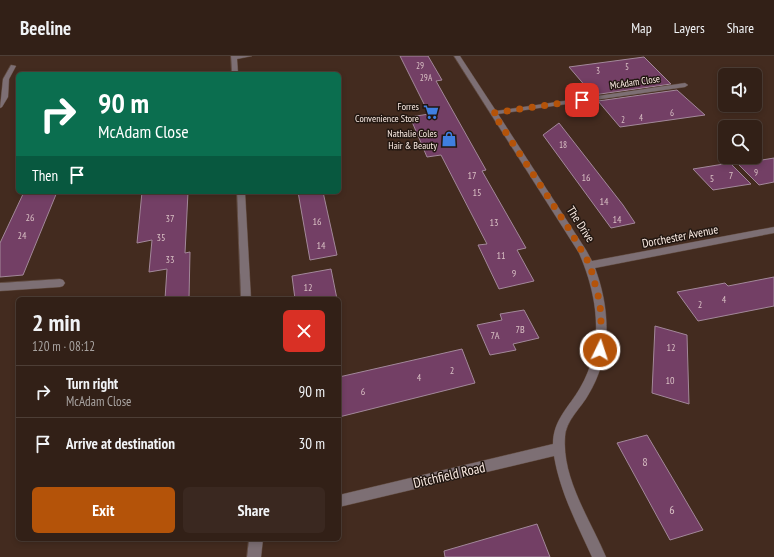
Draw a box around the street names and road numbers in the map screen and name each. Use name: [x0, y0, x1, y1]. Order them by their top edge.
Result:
street label: McAdam Close: [609, 72, 661, 92]
street label: The Drive: [564, 203, 598, 245]
street label: Dorchester Avenue: [641, 221, 719, 251]
street label: Ditchfield Road: [411, 458, 487, 492]

